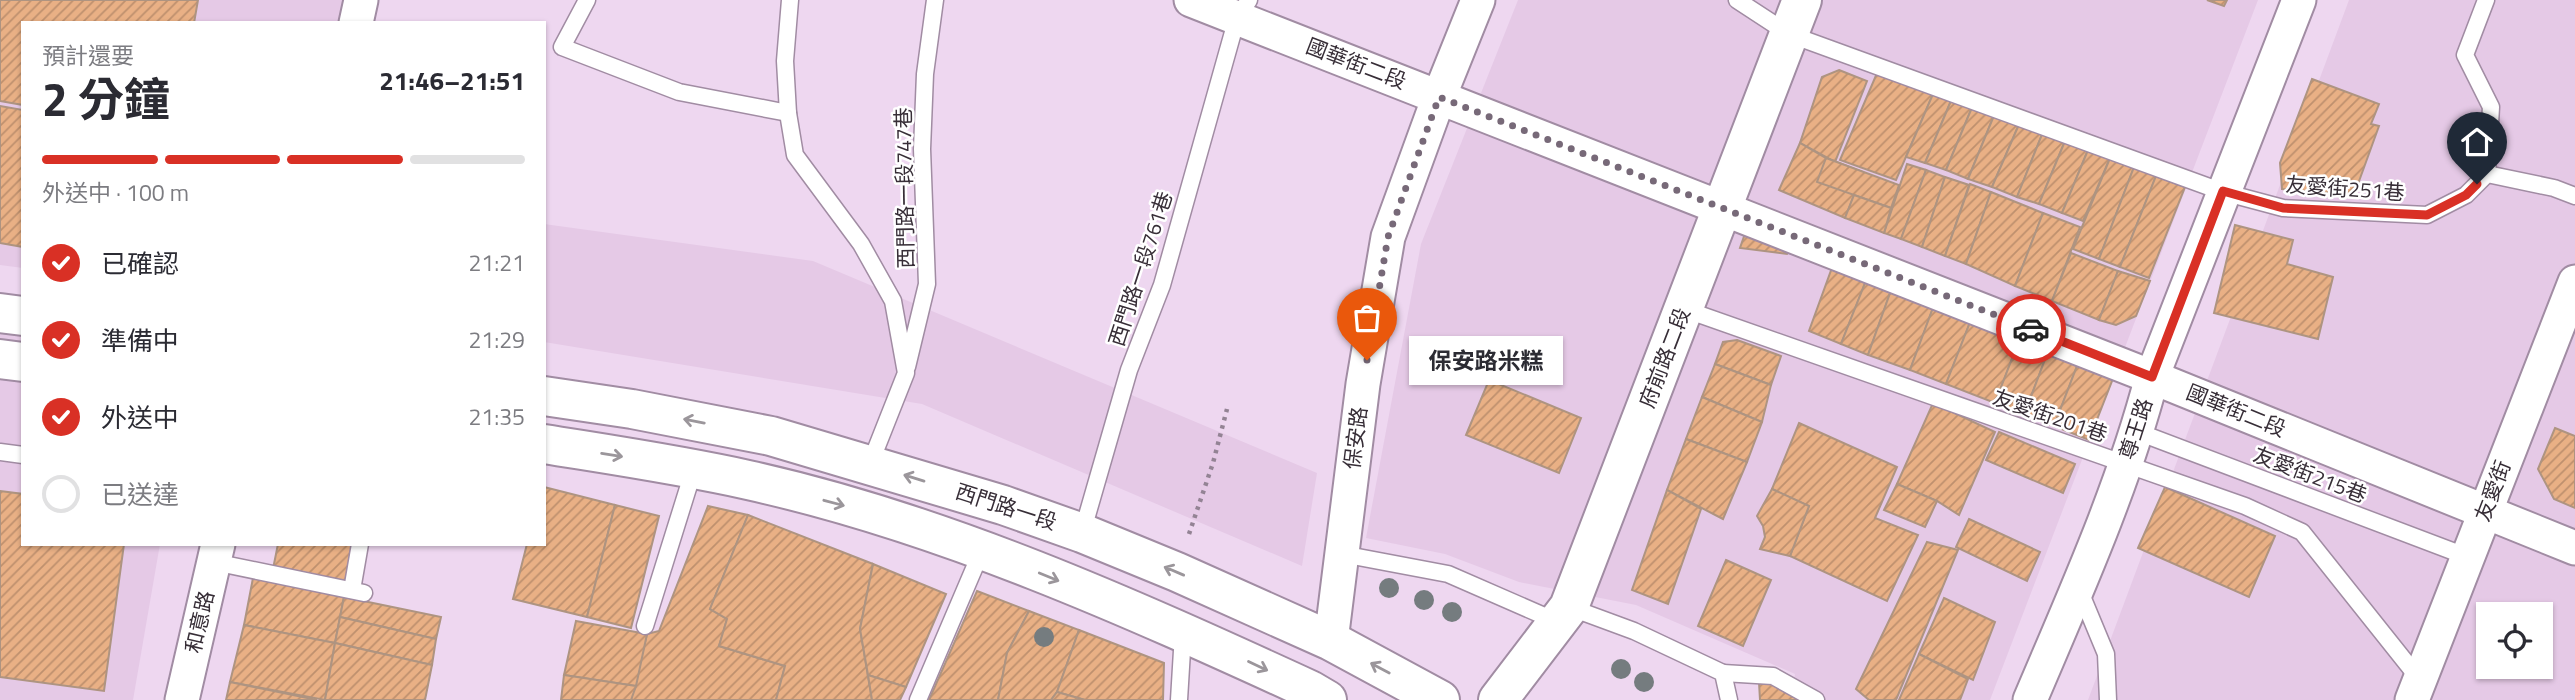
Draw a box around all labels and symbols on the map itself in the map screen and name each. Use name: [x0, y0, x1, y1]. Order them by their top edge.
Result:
street label: 國華街二段: [1302, 29, 1411, 97]
street label: 西門路一段747巷: [887, 107, 921, 269]
pin: [2447, 112, 2507, 184]
street label: 友愛街251巷: [2284, 168, 2406, 208]
street label: 西門路一段761巷: [1100, 187, 1180, 350]
pin: [1337, 288, 1397, 360]
courier: [1996, 294, 2066, 364]
street label: 府前路二段: [1630, 303, 1698, 412]
callout: 保安路米糕: [1409, 336, 1563, 384]
street label: 國華街二段: [2182, 376, 2291, 445]
street label: 友愛街201巷: [1989, 381, 2112, 450]
street label: 尊王路: [2110, 394, 2160, 464]
street label: 保安路: [1335, 405, 1375, 471]
one-way arrow: [683, 414, 706, 427]
street label: 友愛街215巷: [2249, 438, 2372, 510]
one-way arrow: [600, 449, 623, 462]
street label: 友愛街: [2466, 455, 2518, 526]
one-way arrow: [903, 470, 925, 483]
street label: 西門路一段: [951, 475, 1061, 537]
one-way arrow: [822, 497, 845, 510]
one-way arrow: [1164, 564, 1185, 577]
one-way arrow: [1037, 572, 1059, 585]
street label: 和意路: [176, 587, 222, 656]
one-way arrow: [1247, 660, 1268, 673]
one-way arrow: [1370, 660, 1391, 674]

